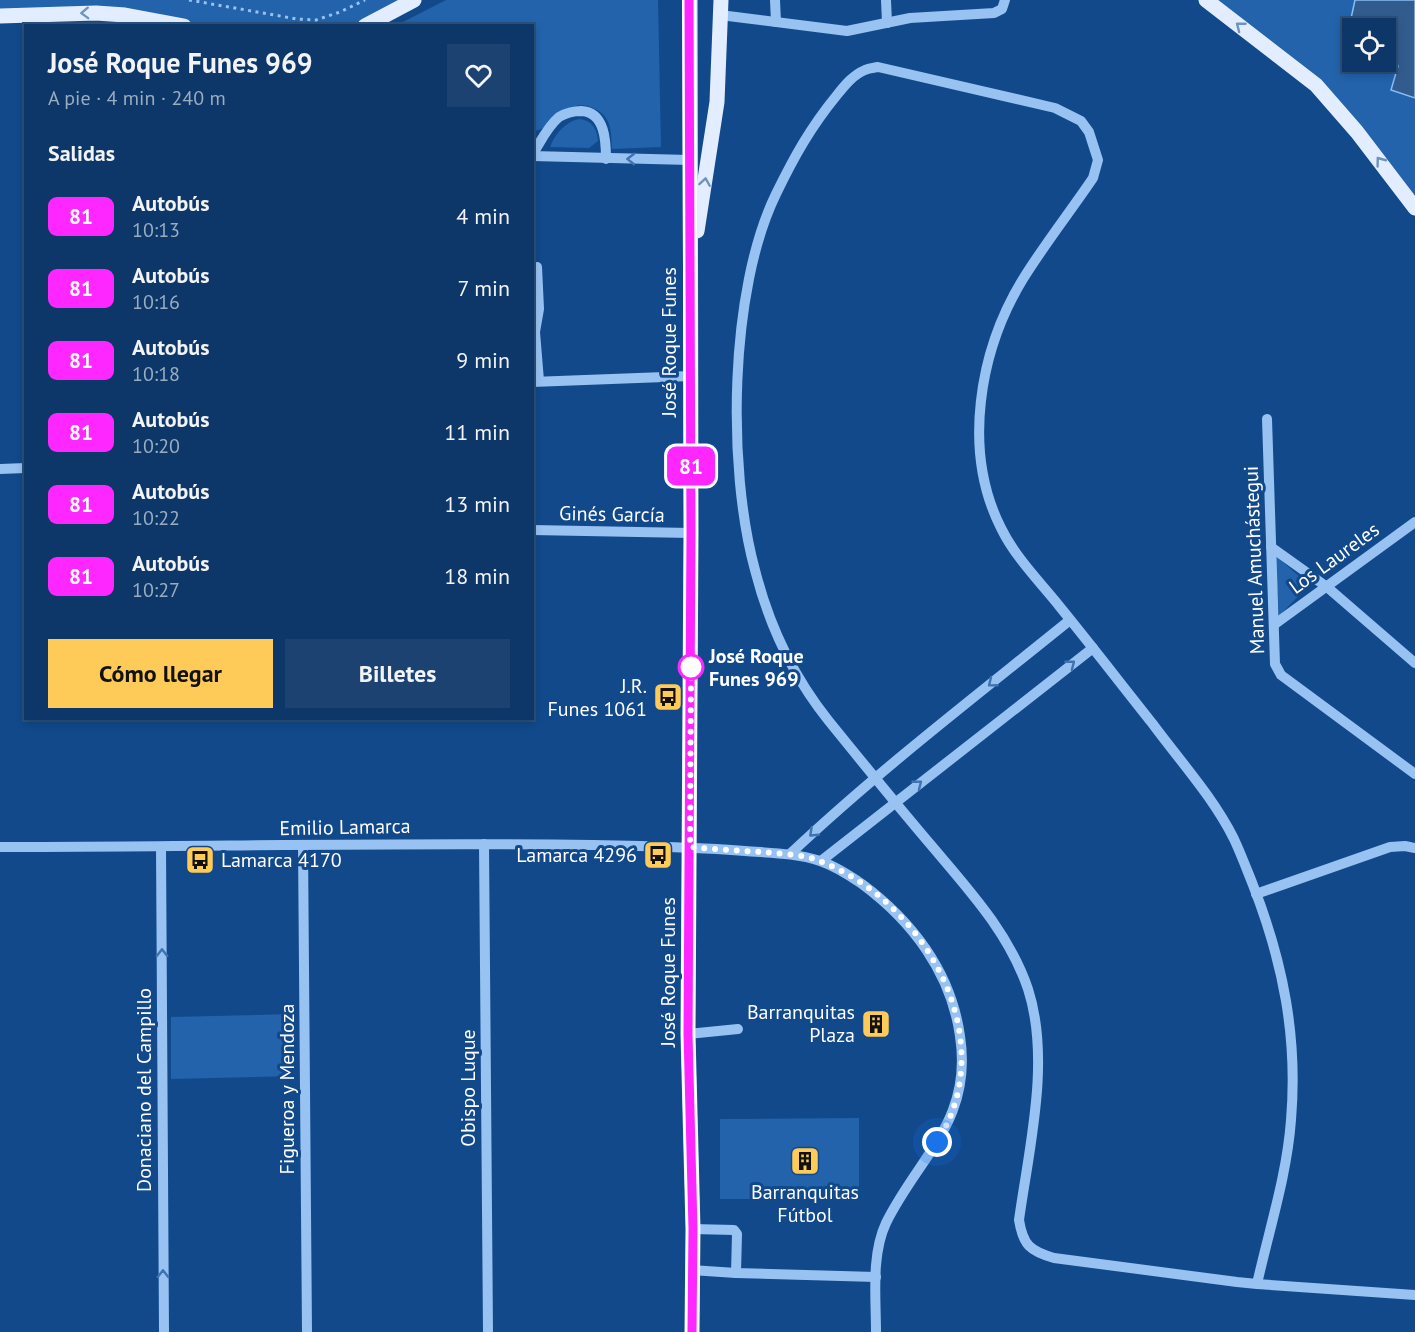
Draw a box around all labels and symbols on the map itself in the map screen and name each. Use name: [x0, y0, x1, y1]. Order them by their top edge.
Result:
one-way arrow: [80, 7, 89, 19]
one-way arrow: [1236, 23, 1247, 34]
one-way arrow: [627, 153, 636, 166]
one-way arrow: [1376, 157, 1387, 168]
one-way arrow: [698, 178, 710, 187]
street label: José Roque Funes: [656, 267, 682, 418]
line badge: 81: [664, 446, 718, 486]
street label: Manuel Amuchástegui: [1238, 465, 1270, 655]
street label: Ginés García: [559, 500, 665, 528]
street label: Los Laureles: [1284, 516, 1384, 600]
place label: José Roque Funes 969: [708, 643, 804, 692]
marker: José Roque Funes 969: [678, 654, 704, 680]
one-way arrow: [1065, 661, 1076, 672]
place label: J.R. Funes 1061: [547, 673, 647, 722]
one-way arrow: [988, 675, 999, 686]
bus stop icon: J.R. Funes 1061: [652, 681, 684, 713]
one-way arrow: [911, 781, 922, 792]
street label: Emilio Lamarca: [279, 813, 411, 841]
one-way arrow: [809, 825, 820, 836]
bus stop icon: Lamarca 4296: [642, 839, 674, 871]
place label: Lamarca 4296: [516, 842, 637, 868]
bus stop icon: Lamarca 4170: [184, 844, 216, 876]
place label: Lamarca 4170: [221, 847, 342, 873]
street label: José Roque Funes: [655, 897, 681, 1048]
one-way arrow: [156, 948, 168, 957]
street label: Donaciano del Campillo: [131, 988, 157, 1192]
place label: Barranquitas Plaza: [747, 999, 855, 1048]
street label: Figueroa y Mendoza: [274, 1004, 300, 1174]
building icon: Barranquitas Plaza: [860, 1008, 892, 1040]
street label: Obispo Luque: [455, 1029, 481, 1147]
your location: [922, 1127, 952, 1157]
building icon: Barranquitas Fútbol: [789, 1145, 821, 1177]
place label: Barranquitas Fútbol: [751, 1179, 859, 1228]
one-way arrow: [157, 1269, 170, 1278]

